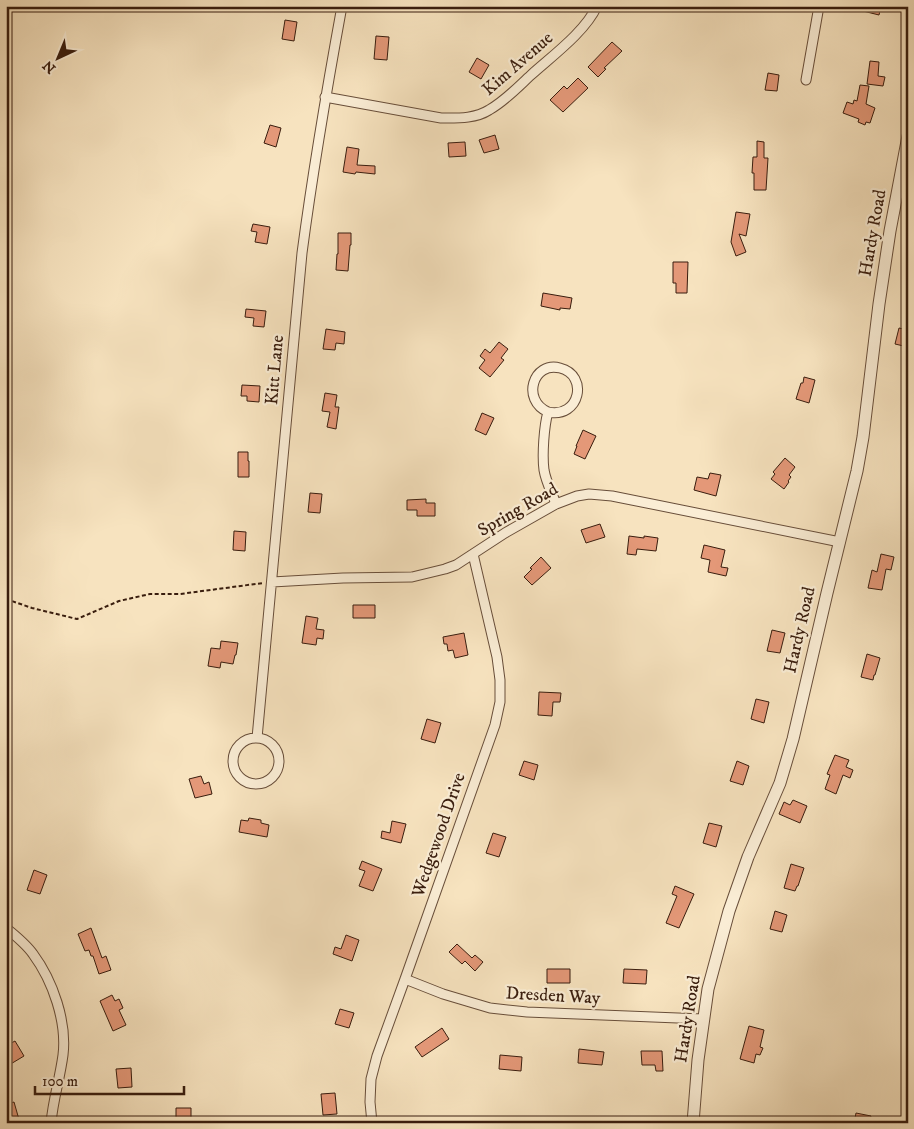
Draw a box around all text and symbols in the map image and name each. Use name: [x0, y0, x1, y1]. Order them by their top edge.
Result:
street label: Kim Avenue: [478, 27, 558, 101]
north arrow: [32, 32, 82, 82]
text: N: [39, 56, 60, 77]
street label: Hardy Road: [855, 188, 891, 278]
street label: Kitt Lane: [261, 334, 289, 406]
street label: Spring Road: [474, 478, 562, 542]
street label: Hardy Road: [779, 585, 821, 675]
street label: Wedgewood Drive: [407, 770, 471, 901]
street label: Hardy Road: [670, 974, 706, 1064]
street label: Dresden Way: [505, 983, 601, 1009]
scale bar: [35, 1064, 184, 1096]
text: 100 m: [42, 1072, 78, 1091]

